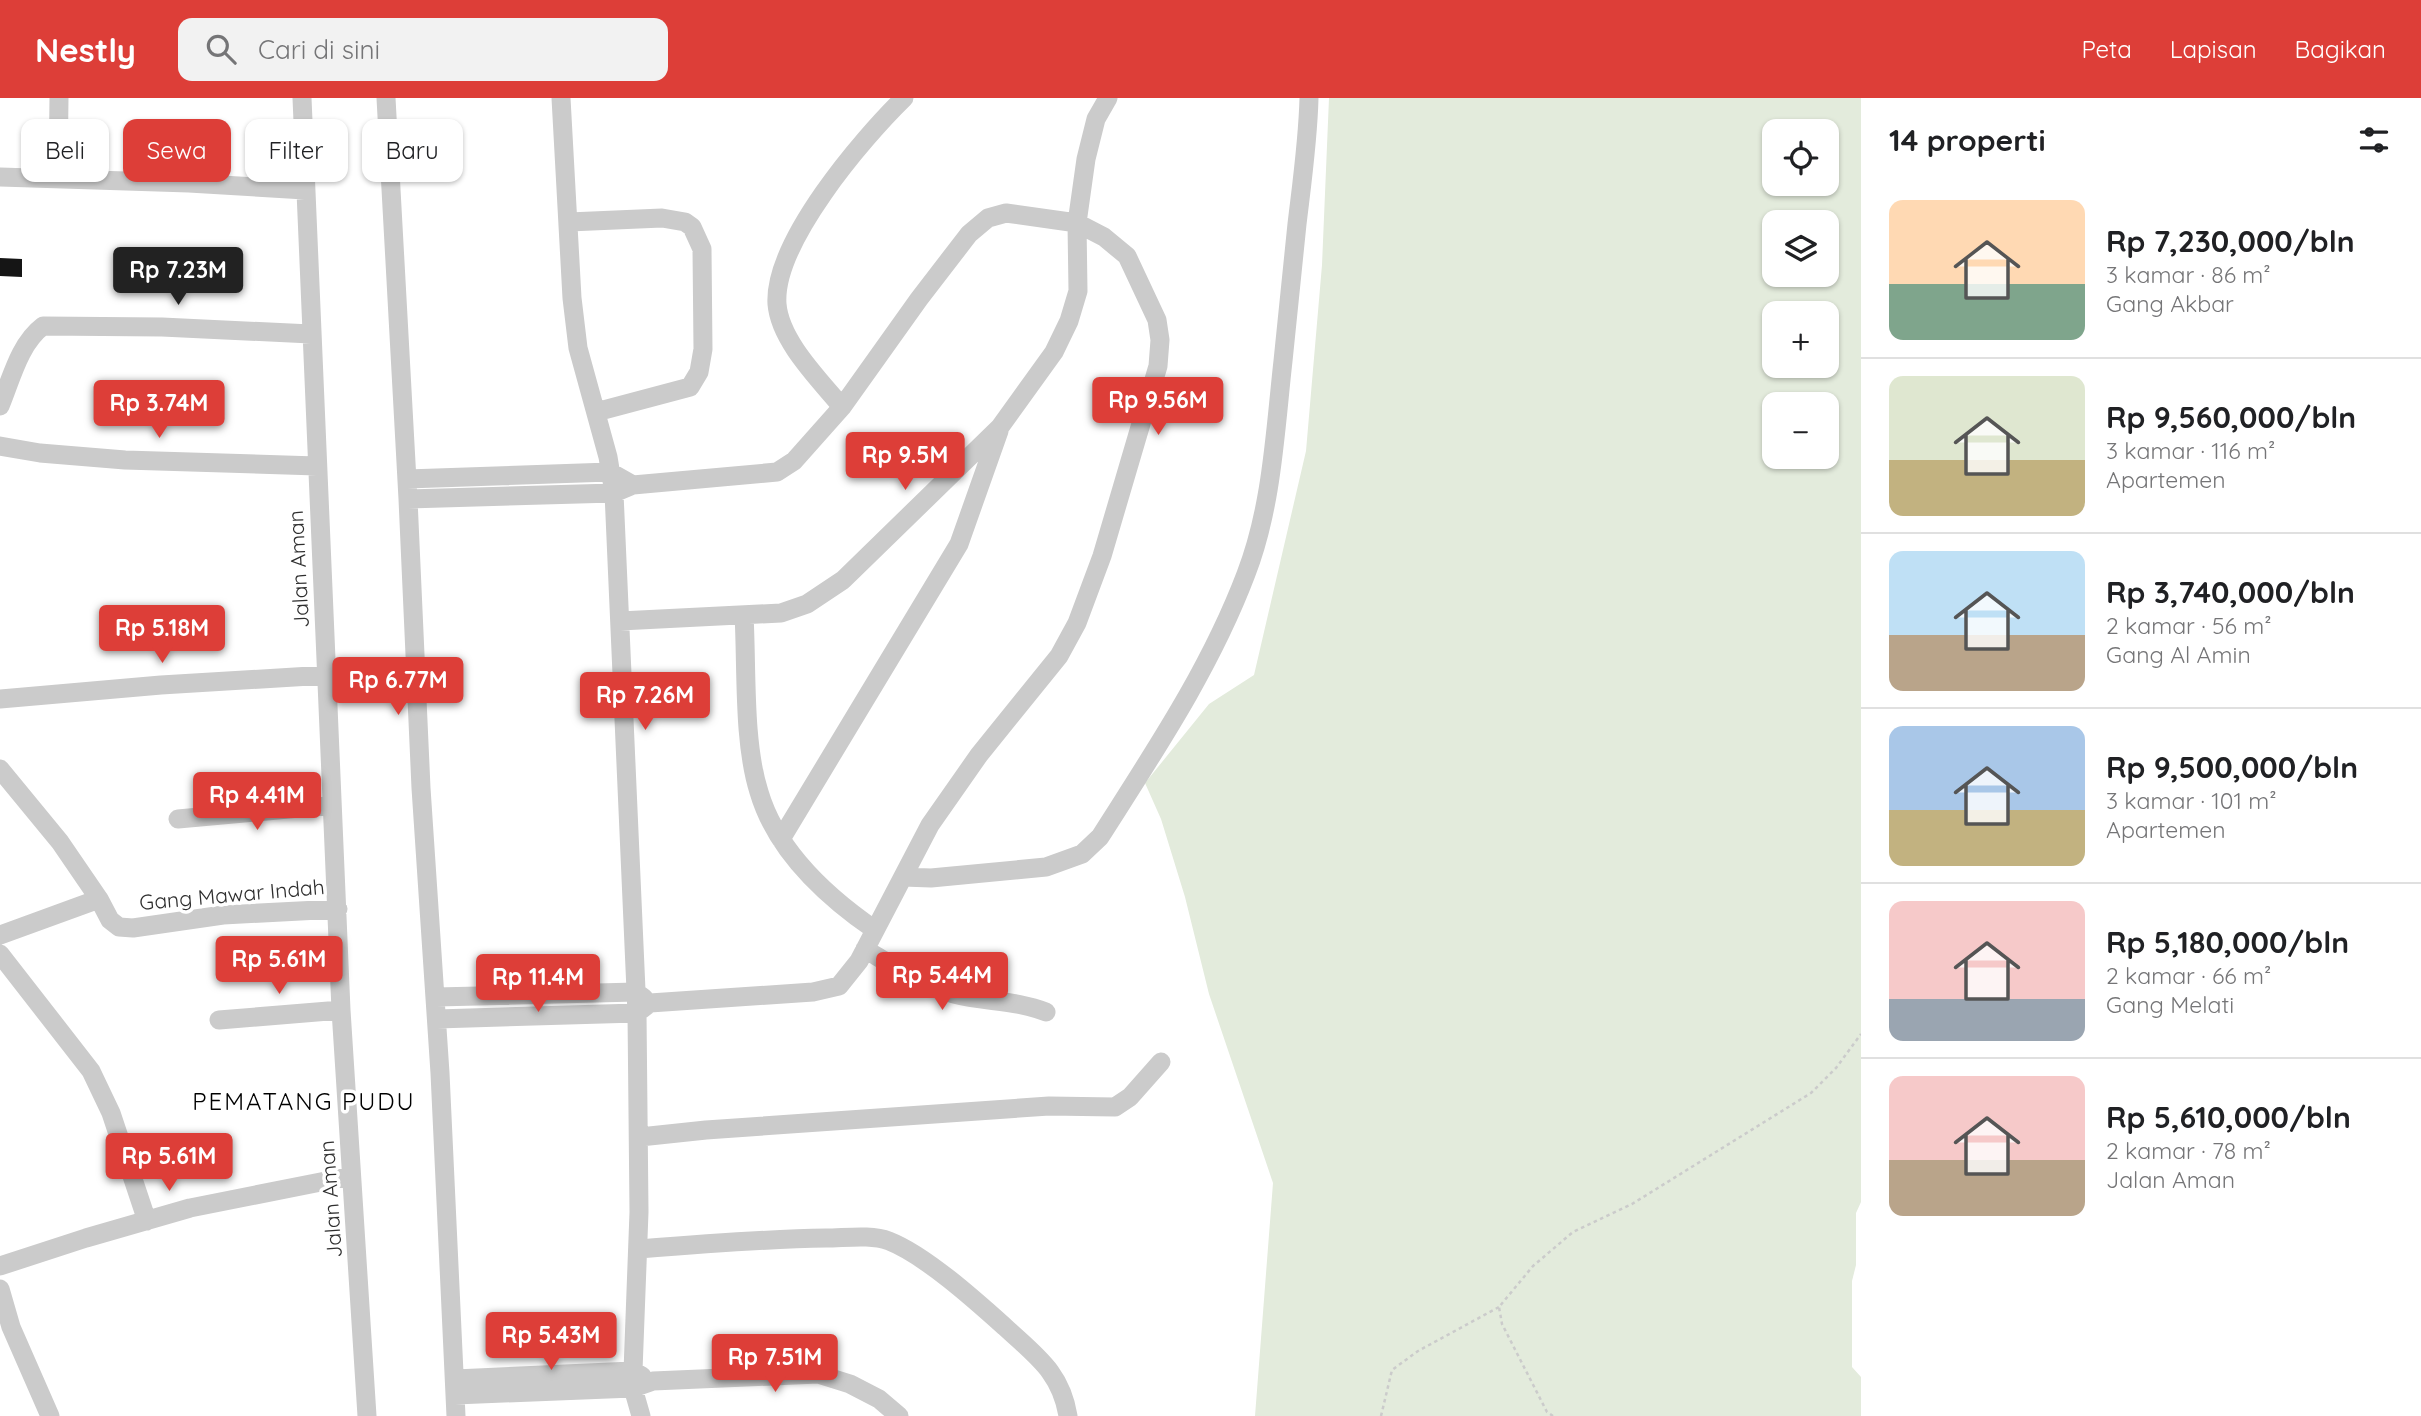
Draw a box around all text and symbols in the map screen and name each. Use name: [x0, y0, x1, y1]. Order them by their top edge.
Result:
search box: [178, 18, 668, 81]
text: Nestly: [35, 29, 136, 70]
icon: search: [202, 30, 240, 68]
text: Cari di sini: [258, 33, 380, 66]
text: Peta: [2081, 34, 2132, 64]
text: Lapisan: [2170, 34, 2257, 64]
text: Bagikan: [2295, 34, 2386, 64]
chip: Beli: [21, 119, 109, 182]
chip: Sewa: [123, 119, 231, 182]
chip: Filter: [245, 119, 348, 182]
chip: Baru: [362, 119, 463, 182]
map controls: [1762, 119, 1839, 469]
button: locate: [1762, 119, 1839, 196]
text: 14 properti: [1889, 121, 2046, 159]
icon: filters: [2355, 121, 2393, 159]
button: layers: [1762, 210, 1839, 287]
text: Rp 7,230,000/bln: [2106, 222, 2355, 260]
icon: home: [1945, 228, 2029, 312]
pin: Rp 7.23M: [106, 248, 250, 307]
text: Rp 7.23M: [129, 255, 227, 284]
text: 3 kamar · 86 m²: [2106, 260, 2271, 289]
text: Gang Akbar: [2106, 289, 2234, 318]
button: +: [1762, 301, 1839, 378]
pin: Rp 9.56M: [1086, 378, 1230, 437]
pin: Rp 3.74M: [87, 380, 231, 440]
text: Rp 9.56M: [1108, 385, 1208, 414]
text: Rp 3.74M: [110, 388, 208, 417]
button: −: [1762, 392, 1839, 469]
text: Rp 9,560,000/bln: [2106, 398, 2356, 436]
icon: home: [1945, 404, 2029, 488]
pin: Rp 9.5M: [840, 432, 970, 492]
text: 3 kamar · 116 m²: [2106, 436, 2275, 465]
text: Rp 9.5M: [862, 440, 948, 469]
text: Apartemen: [2106, 465, 2226, 494]
street label: Jalan Aman: [282, 510, 314, 629]
text: Rp 3,740,000/bln: [2106, 573, 2355, 611]
icon: home: [1945, 579, 2029, 663]
pin: Rp 5.18M: [90, 606, 234, 665]
text: 2 kamar · 56 m²: [2106, 611, 2271, 640]
text: Rp 5.18M: [115, 613, 209, 642]
text: Gang Al Amin: [2106, 640, 2251, 669]
pin: Rp 6.77M: [326, 658, 470, 717]
text: Rp 6.77M: [348, 665, 448, 694]
pin: Rp 7.26M: [573, 672, 717, 732]
text: Rp 7.26M: [596, 680, 694, 709]
text: Rp 9,500,000/bln: [2106, 748, 2358, 786]
icon: home: [1945, 754, 2029, 838]
pin: Rp 4.41M: [185, 772, 329, 832]
text: Rp 4.41M: [209, 780, 305, 809]
text: 3 kamar · 101 m²: [2106, 786, 2277, 815]
text: Apartemen: [2106, 815, 2226, 844]
street label: Gang Mawar Indah: [138, 873, 326, 915]
text: Rp 5,180,000/bln: [2106, 923, 2349, 961]
icon: home: [1945, 929, 2029, 1013]
pin: Rp 5.61M: [207, 936, 351, 996]
text: Rp 5.61M: [232, 944, 326, 973]
pin: Rp 5.44M: [870, 953, 1014, 1012]
pin: Rp 11.4M: [466, 954, 610, 1014]
text: Rp 5.44M: [892, 960, 992, 989]
text: 2 kamar · 66 m²: [2106, 961, 2271, 990]
text: Rp 11.4M: [492, 962, 584, 991]
text: Gang Melati: [2106, 990, 2234, 1019]
district label: PEMATANG PUDU: [192, 1086, 416, 1116]
text: Rp 5,610,000/bln: [2106, 1098, 2351, 1136]
icon: home: [1945, 1104, 2029, 1188]
pin: Rp 5.61M: [97, 1134, 241, 1193]
text: 2 kamar · 78 m²: [2106, 1136, 2271, 1165]
street label: Jalan Aman: [313, 1139, 347, 1259]
text: Rp 5.61M: [122, 1141, 216, 1170]
text: Jalan Aman: [2106, 1165, 2235, 1194]
pin: Rp 5.43M: [479, 1312, 623, 1372]
text: Rp 5.43M: [502, 1320, 600, 1349]
pin: Rp 7.51M: [703, 1334, 847, 1394]
text: Rp 7.51M: [728, 1342, 822, 1371]

